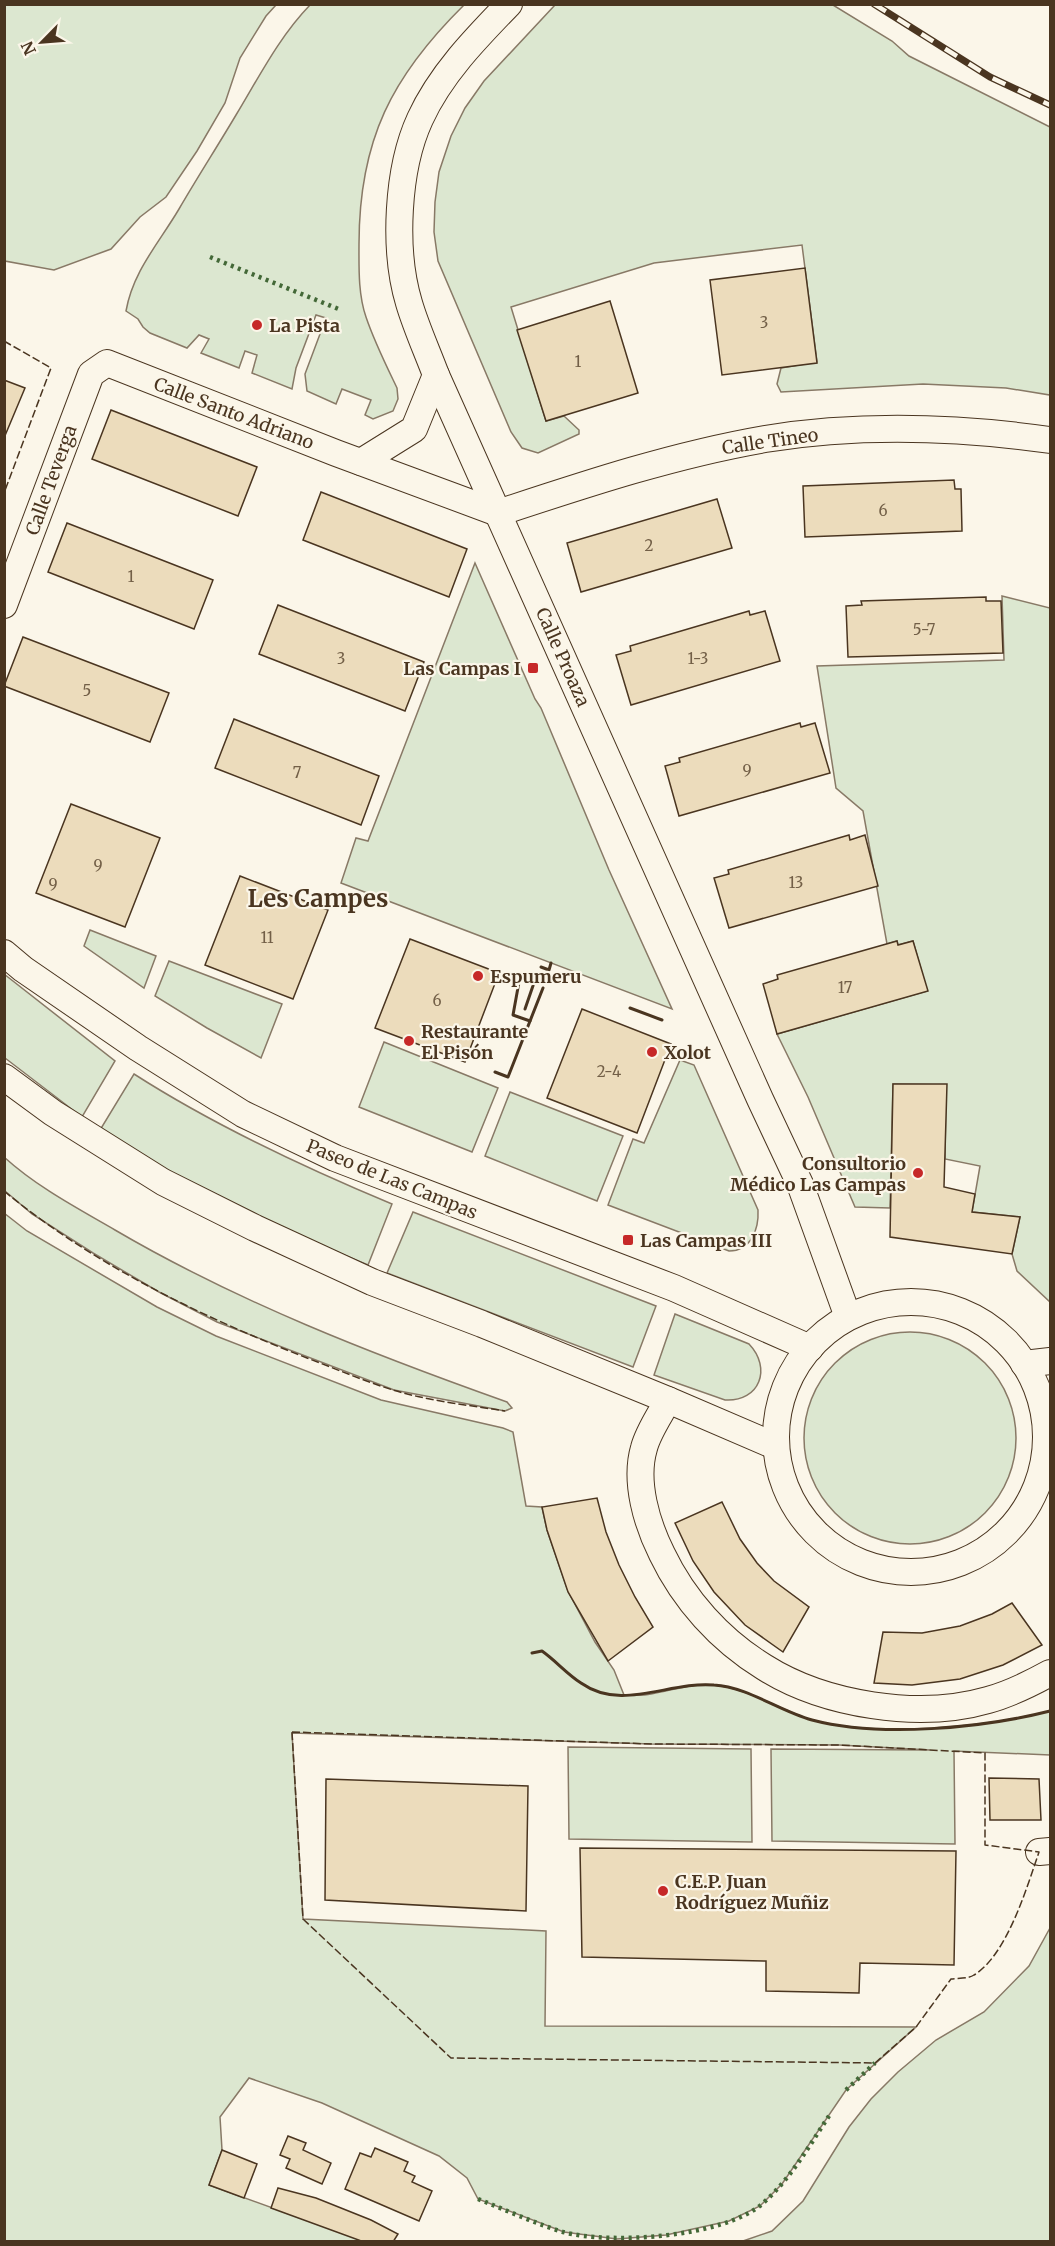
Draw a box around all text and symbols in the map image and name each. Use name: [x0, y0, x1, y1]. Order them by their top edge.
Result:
north arrow: [12, 12, 72, 72]
text: N: [17, 38, 40, 58]
house number: 3: [760, 313, 768, 332]
place label: La Pista: [269, 314, 340, 337]
marker: La Pista: [250, 318, 264, 332]
house number: 1: [575, 352, 582, 371]
street label: Calle Santo Adriano: [151, 372, 317, 454]
street label: Calle Teverga: [20, 421, 82, 538]
street label: Calle Tineo: [720, 423, 820, 459]
house number: 6: [878, 501, 888, 520]
house number: 2: [645, 536, 654, 555]
house number: 1: [128, 567, 135, 586]
street label: Calle Proaza: [531, 604, 595, 710]
house number: 5-7: [913, 620, 936, 639]
house number: 3: [337, 649, 345, 668]
house number: 1-3: [688, 649, 708, 668]
place label: Las Campas I: [403, 657, 521, 680]
marker: Las Campas I: [526, 661, 540, 675]
house number: 5: [83, 681, 91, 700]
house number: 9: [742, 761, 752, 780]
house number: 7: [293, 763, 302, 782]
house number: 9: [93, 856, 103, 875]
house number: 13: [789, 873, 803, 892]
house number: 9: [48, 875, 58, 894]
district label: Les Campes: [248, 883, 388, 914]
house number: 11: [260, 928, 274, 947]
place label: Espumeru: [490, 965, 582, 988]
marker: Espumeru: [471, 969, 485, 983]
house number: 17: [838, 978, 853, 997]
house number: 6: [432, 991, 442, 1010]
place label: Restaurante El Pisón: [421, 1020, 529, 1064]
marker: Restaurante El Pisón: [402, 1034, 416, 1048]
place label: Xolot: [664, 1041, 712, 1064]
marker: Xolot: [645, 1045, 659, 1059]
house number: 2-4: [597, 1062, 621, 1081]
street label: Paseo de Las Campas: [303, 1134, 481, 1224]
place label: Consultorio Médico Las Campas: [730, 1152, 906, 1196]
marker: Consultorio Médico Las Campas: [911, 1166, 925, 1180]
place label: Las Campas III: [640, 1229, 772, 1252]
marker: Las Campas III: [621, 1233, 635, 1247]
place label: C.E.P. Juan Rodríguez Muñiz: [675, 1870, 829, 1914]
marker: C.E.P. Juan Rodríguez Muñiz: [656, 1884, 670, 1898]

